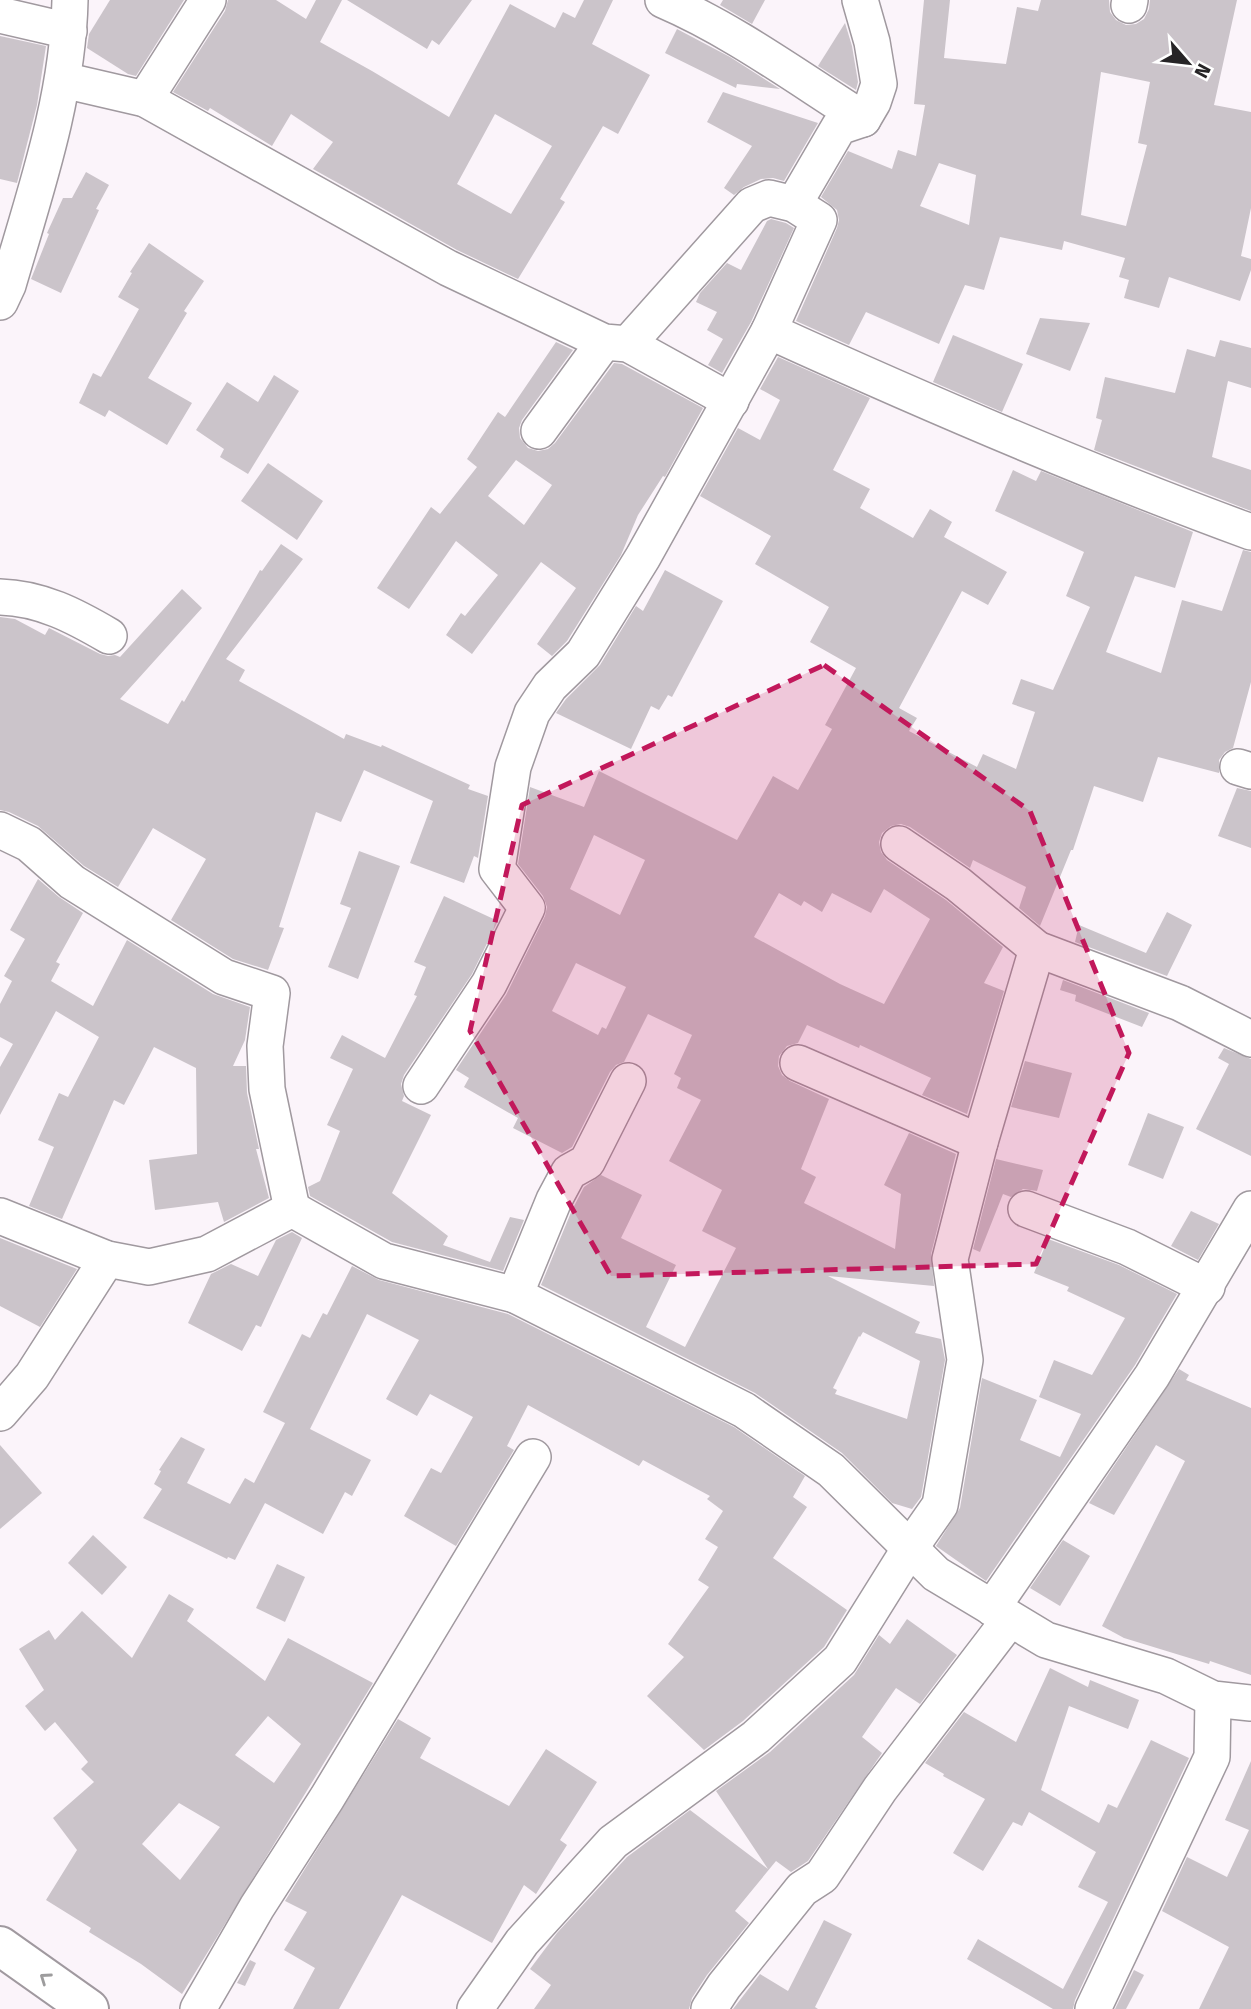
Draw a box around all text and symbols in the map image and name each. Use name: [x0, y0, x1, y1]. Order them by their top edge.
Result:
north arrow: [1153, 28, 1223, 98]
text: N: [1189, 60, 1216, 82]
one-way arrow: [40, 1974, 53, 1986]

